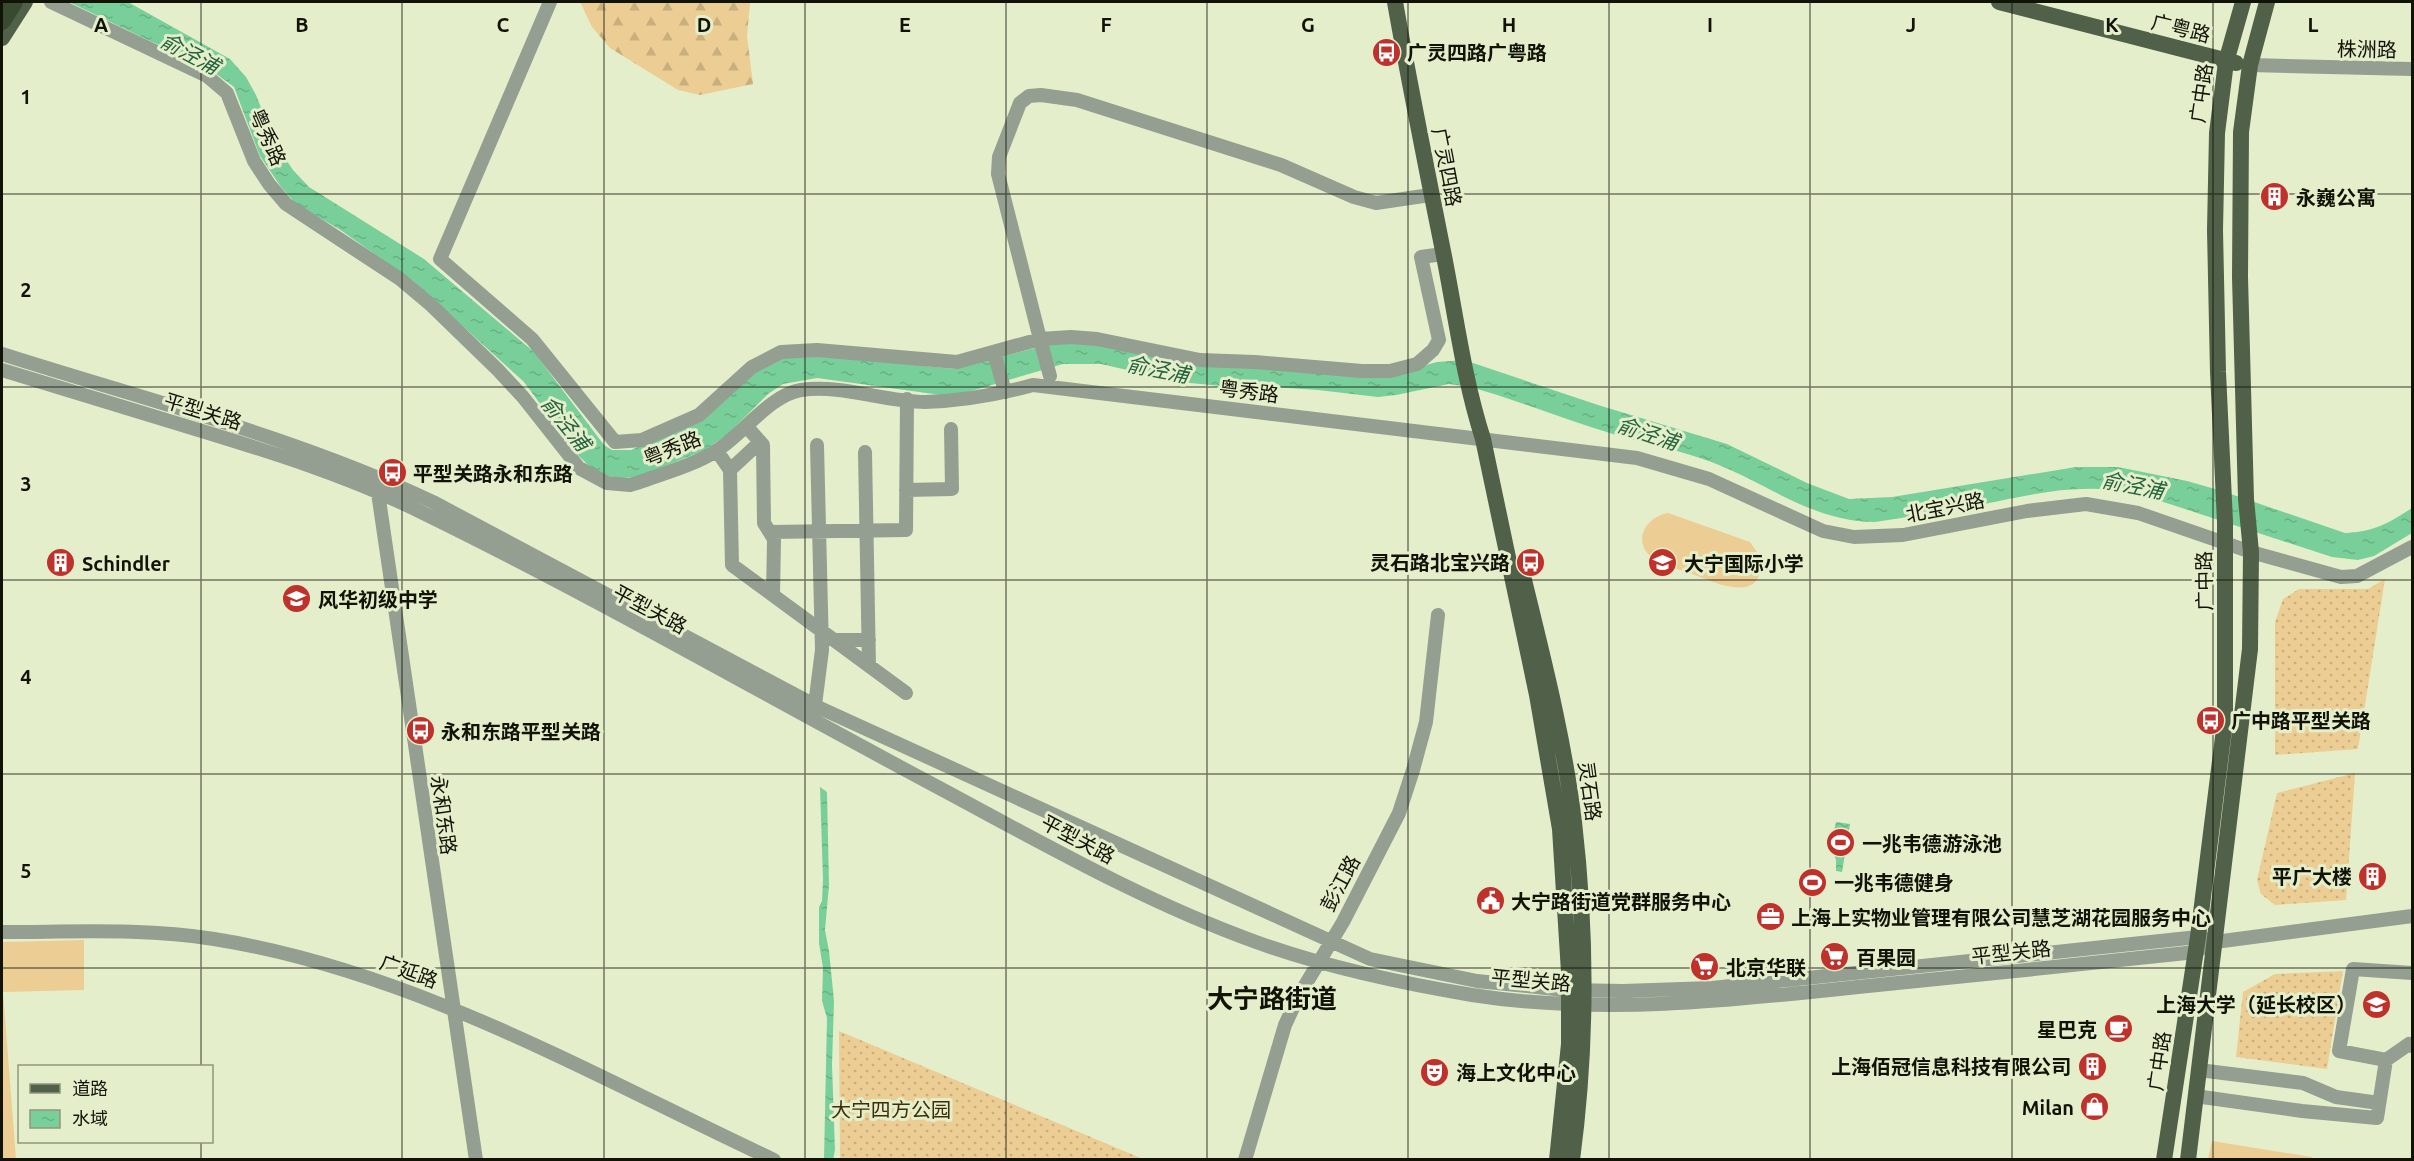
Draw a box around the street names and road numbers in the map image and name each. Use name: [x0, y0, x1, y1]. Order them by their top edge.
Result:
street label: 广粤路: [2149, 10, 2213, 46]
street label: 株洲路: [2337, 37, 2397, 61]
street label: 广中路: [2185, 62, 2217, 124]
street label: 粤秀路: [245, 105, 291, 169]
street label: 广灵四路: [1428, 126, 1466, 208]
street label: 粤秀路: [1218, 376, 1280, 406]
street label: 平型关路: [161, 388, 245, 434]
street label: 粤秀路: [640, 426, 704, 470]
street label: 北宝兴路: [1904, 488, 1986, 526]
street label: 广中路: [2192, 551, 2216, 611]
street label: 平型关路: [609, 580, 691, 638]
street label: 灵石路: [1574, 760, 1606, 822]
street label: 永和东路: [427, 774, 461, 856]
street label: 平型关路: [1037, 810, 1119, 868]
street label: 彭江路: [1316, 851, 1364, 915]
street label: 平型关路: [1970, 936, 2052, 968]
street label: 广延路: [377, 950, 441, 992]
street label: 平型关路: [1490, 965, 1572, 995]
street label: 广中路: [2143, 1030, 2175, 1092]

